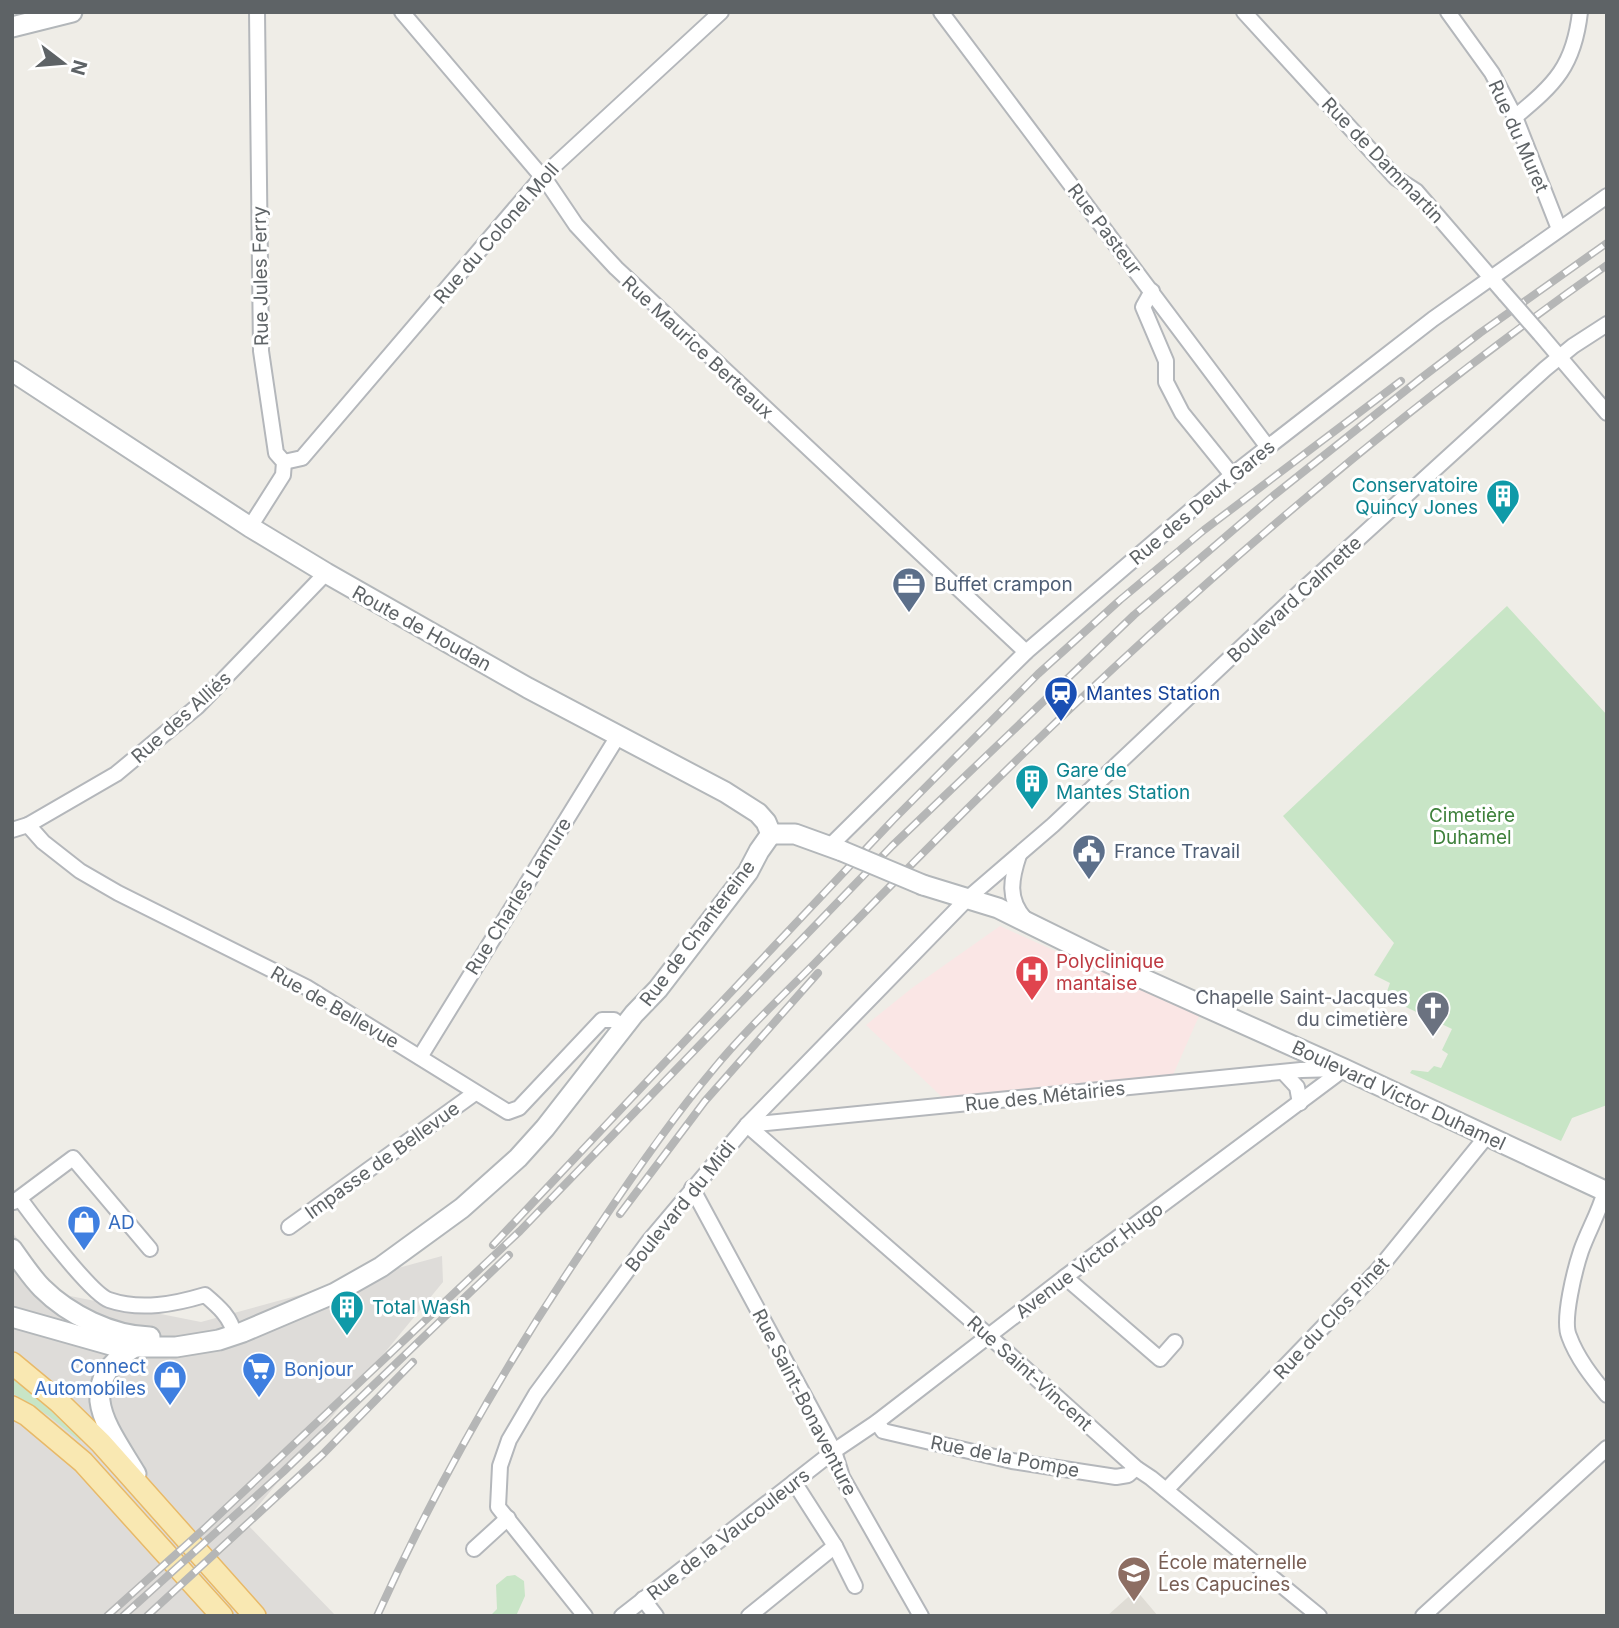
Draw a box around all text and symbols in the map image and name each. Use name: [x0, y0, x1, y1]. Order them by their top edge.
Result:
north arrow: [28, 28, 98, 98]
text: N: [66, 57, 92, 78]
street label: Rue du Muret: [1484, 76, 1554, 196]
street label: Rue de Dammartin: [1317, 93, 1448, 228]
street label: Rue du Colonel Moll: [429, 158, 564, 309]
street label: Rue Pasteur: [1063, 179, 1146, 279]
street label: Rue Jules Ferry: [248, 205, 273, 346]
street label: Rue Maurice Berteaux: [617, 271, 778, 424]
street label: Rue des Deux Gares: [1125, 435, 1280, 570]
place label: Conservatoire Quincy Jones: [1352, 474, 1478, 519]
building icon: Conservatoire Quincy Jones: [1484, 477, 1522, 526]
street label: Boulevard Calmette: [1222, 531, 1366, 668]
office icon: Buffet crampon: [890, 565, 928, 614]
place label: Buffet crampon: [934, 573, 1073, 596]
street label: Route de Houdan: [348, 581, 495, 676]
street label: Rue des Alliés: [127, 667, 236, 768]
station icon: Mantes Station: [1042, 674, 1080, 723]
place label: Mantes Station: [1086, 682, 1220, 705]
place label: Gare de Mantes Station: [1056, 759, 1190, 804]
building icon: Gare de Mantes Station: [1013, 762, 1051, 811]
park label: Cimetière Duhamel: [1429, 804, 1515, 849]
street label: Rue Charles Lamure: [461, 813, 576, 979]
public building icon: France Travail: [1070, 832, 1108, 881]
place label: France Travail: [1114, 840, 1240, 863]
street label: Rue de Chantereine: [635, 856, 760, 1011]
place label: Polyclinique mantaise: [1056, 950, 1164, 995]
hospital icon: Polyclinique mantaise: [1013, 953, 1051, 1002]
street label: Rue de Bellevue: [266, 961, 403, 1053]
place label: Chapelle Saint-Jacques du cimetière: [1195, 986, 1408, 1031]
church icon: Chapelle Saint-Jacques du cimetière: [1414, 989, 1452, 1038]
street label: Boulevard Victor Duhamel: [1288, 1036, 1509, 1155]
street label: Rue des Métairies: [964, 1077, 1126, 1116]
street label: Impasse de Bellevue: [301, 1097, 464, 1224]
street label: Boulevard du Midi: [621, 1136, 740, 1276]
street label: Avenue Victor Hugo: [1011, 1197, 1168, 1323]
shop icon: AD: [65, 1203, 103, 1252]
place label: AD: [108, 1211, 135, 1234]
street label: Rue du Clos Pinet: [1269, 1252, 1394, 1384]
building icon: Total Wash: [328, 1288, 366, 1337]
place label: Total Wash: [372, 1296, 471, 1319]
street label: Rue Saint-Bonaventure: [747, 1305, 862, 1499]
street label: Rue Saint-Vincent: [962, 1311, 1097, 1436]
supermarket icon: Bonjour: [240, 1350, 278, 1399]
place label: Connect Automobiles: [34, 1355, 146, 1400]
shop icon: Connect Automobiles: [151, 1358, 189, 1407]
place label: Bonjour: [284, 1358, 353, 1381]
street label: Rue de la Pompe: [928, 1431, 1081, 1482]
street label: Rue de la Vaucouleurs: [642, 1464, 814, 1605]
place label: École maternelle Les Capucines: [1158, 1550, 1307, 1596]
school or university icon: École maternelle Les Capucines: [1115, 1554, 1153, 1603]

